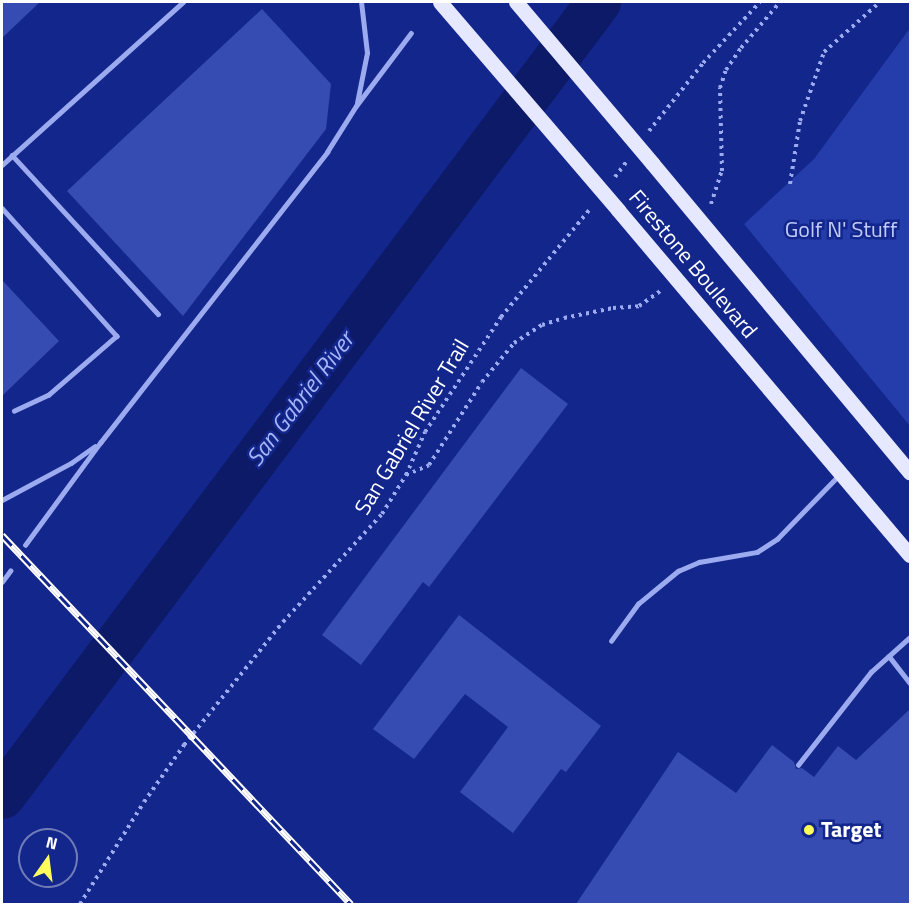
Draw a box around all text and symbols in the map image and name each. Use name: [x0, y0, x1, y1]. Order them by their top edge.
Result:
street label: Firestone Boulevard: [623, 184, 763, 344]
park label: Golf N' Stuff: [785, 217, 897, 243]
water label: San Gabriel River: [240, 326, 360, 472]
street label: San Gabriel River Trail: [349, 335, 475, 519]
place label: Target: [821, 817, 881, 843]
marker: Target: [802, 823, 816, 837]
north arrow: [18, 828, 78, 888]
text: N: [44, 829, 60, 855]

